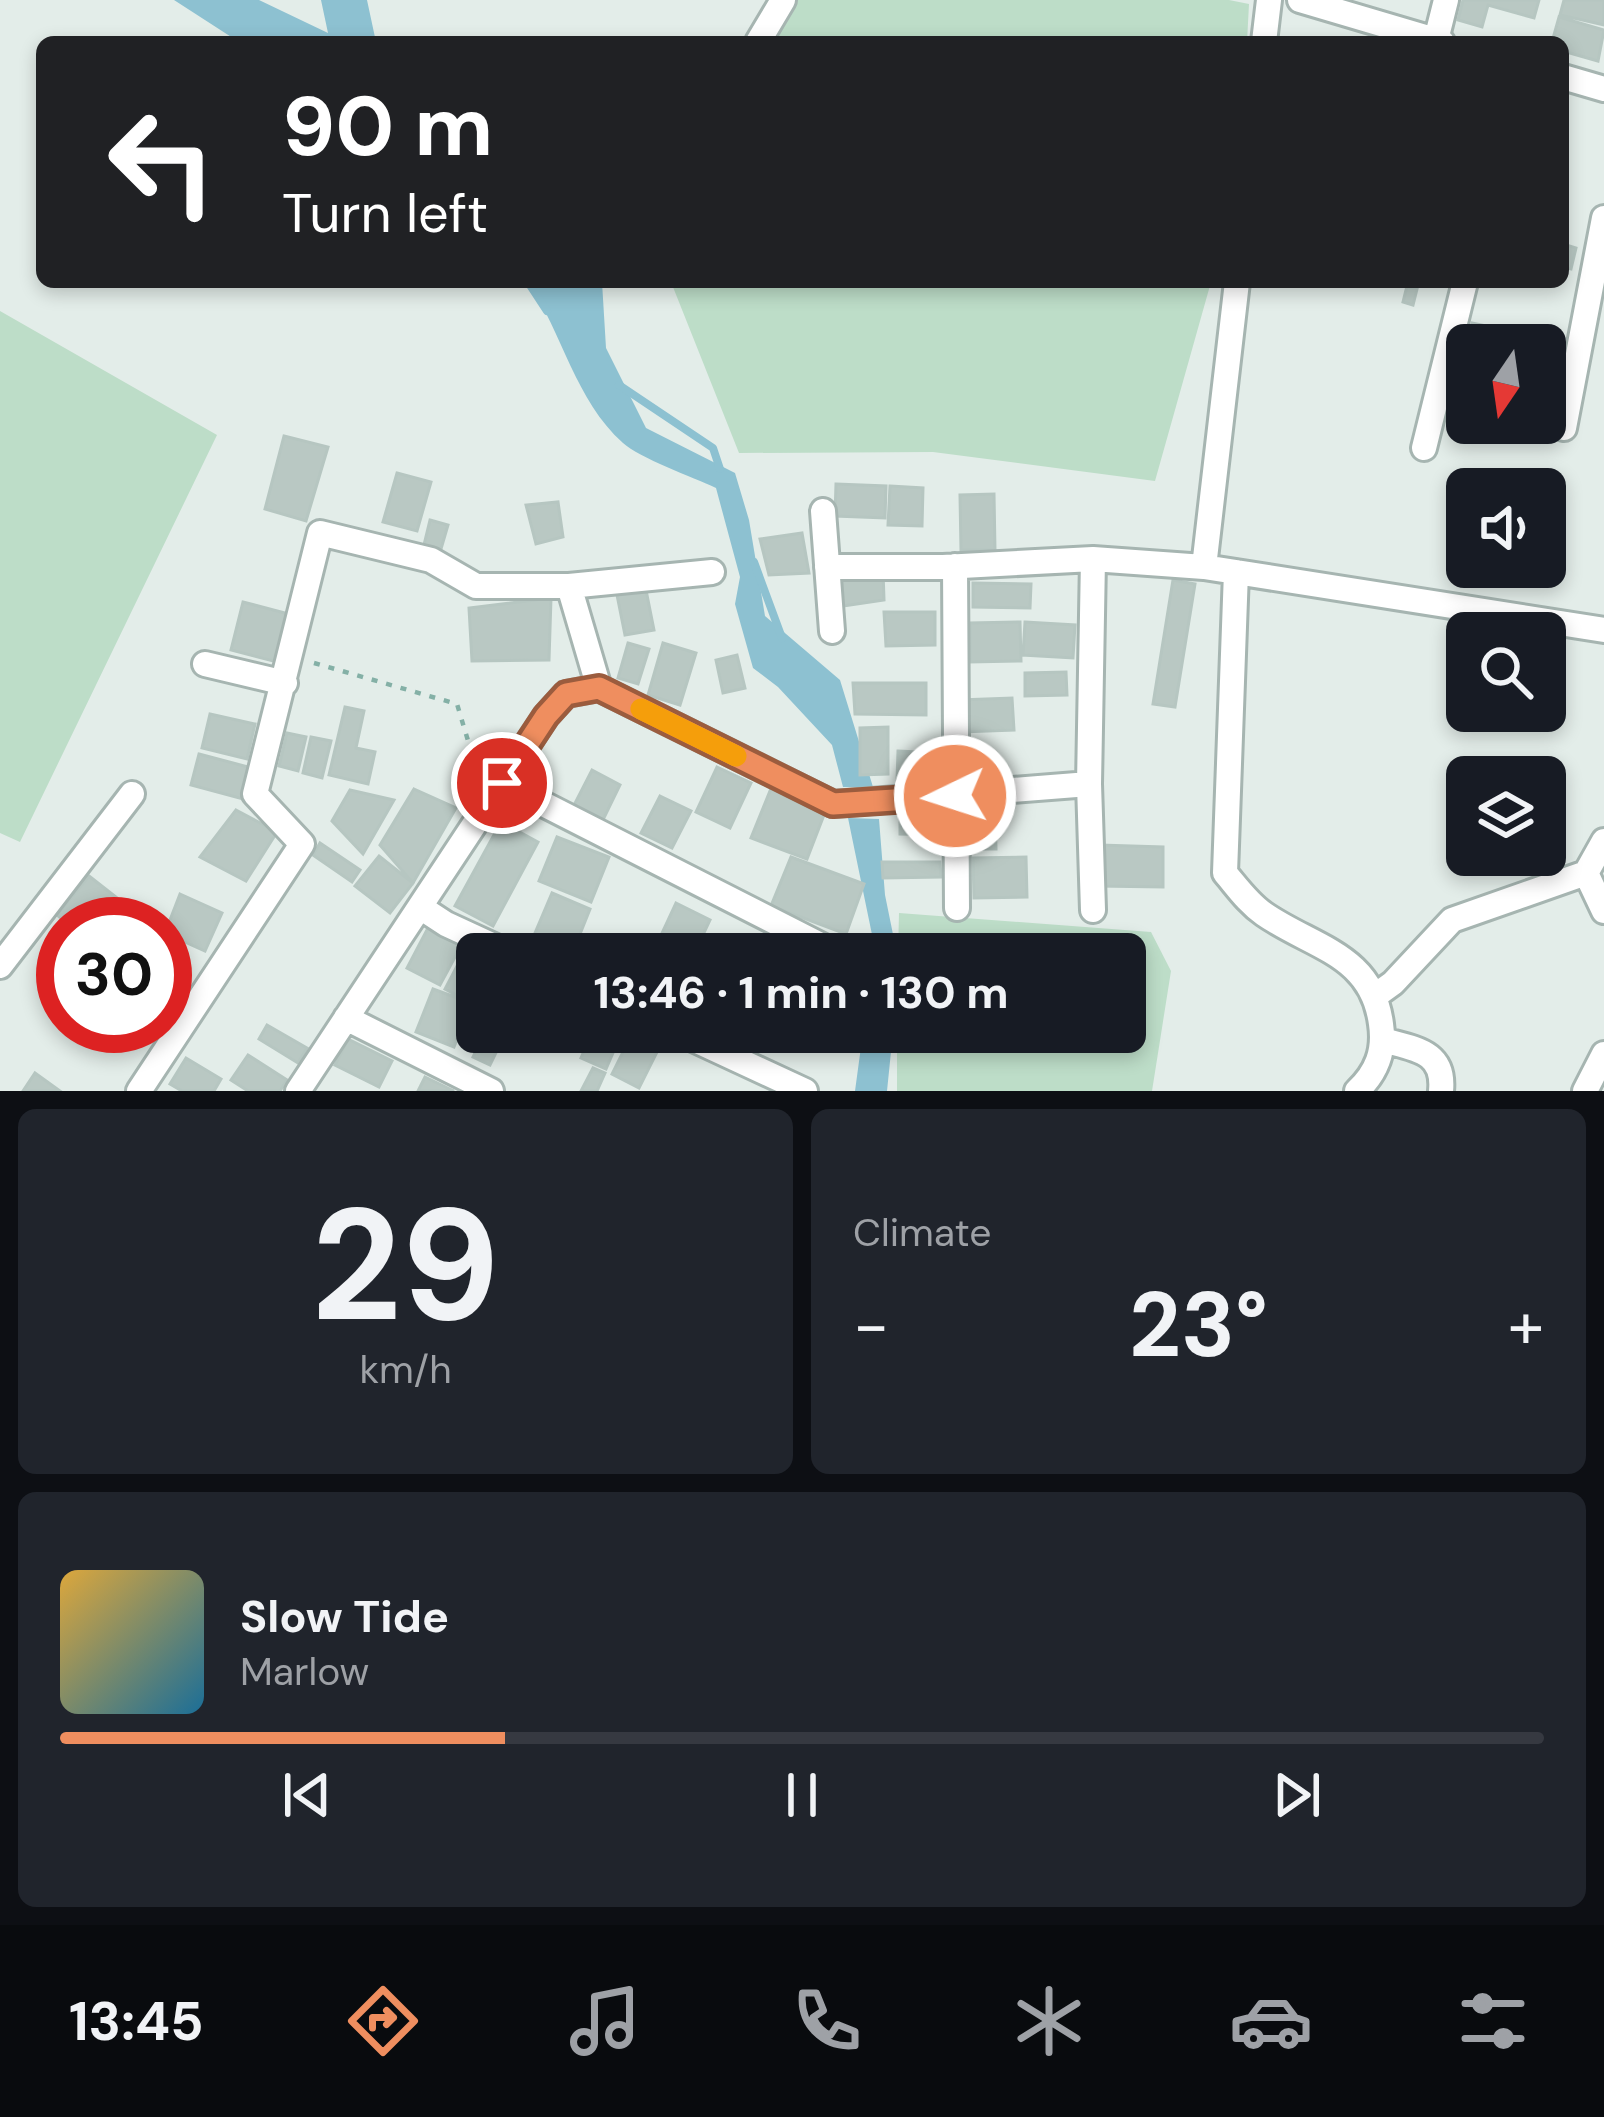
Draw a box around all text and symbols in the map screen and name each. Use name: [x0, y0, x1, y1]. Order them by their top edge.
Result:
text: 90 m: [282, 72, 493, 181]
icon: left: [84, 84, 240, 240]
text: Turn left: [282, 178, 488, 249]
north arrow: [1446, 324, 1566, 444]
map controls: [1446, 324, 1566, 876]
button: sound: [1446, 468, 1566, 588]
button: search: [1446, 612, 1566, 732]
pin: [451, 732, 553, 834]
position arrow: [892, 733, 1018, 859]
icon: arrive: [469, 750, 535, 816]
button: layers: [1446, 756, 1566, 876]
speed limit sign: 30: [36, 897, 192, 1053]
text: 13:46 · 1 min · 130 m: [593, 963, 1009, 1022]
text: 29: [311, 1164, 500, 1367]
text: Climate: [853, 1207, 991, 1258]
text: 23°: [1129, 1267, 1268, 1384]
text: −: [853, 1283, 889, 1368]
text: +: [1508, 1283, 1544, 1368]
text: km/h: [359, 1344, 452, 1395]
text: Slow Tide: [240, 1587, 449, 1646]
text: Marlow: [240, 1646, 369, 1697]
icon: previous: [274, 1762, 340, 1828]
icon: pause: [769, 1762, 835, 1828]
icon: next: [1264, 1762, 1330, 1828]
icon: directions: [341, 1979, 425, 2063]
icon: music: [563, 1979, 647, 2063]
icon: phone: [785, 1979, 869, 2063]
icon: climate: [1007, 1979, 1091, 2063]
icon: car: [1229, 1979, 1313, 2063]
icon: filters: [1451, 1979, 1535, 2063]
text: 13:45: [69, 1986, 204, 2057]

